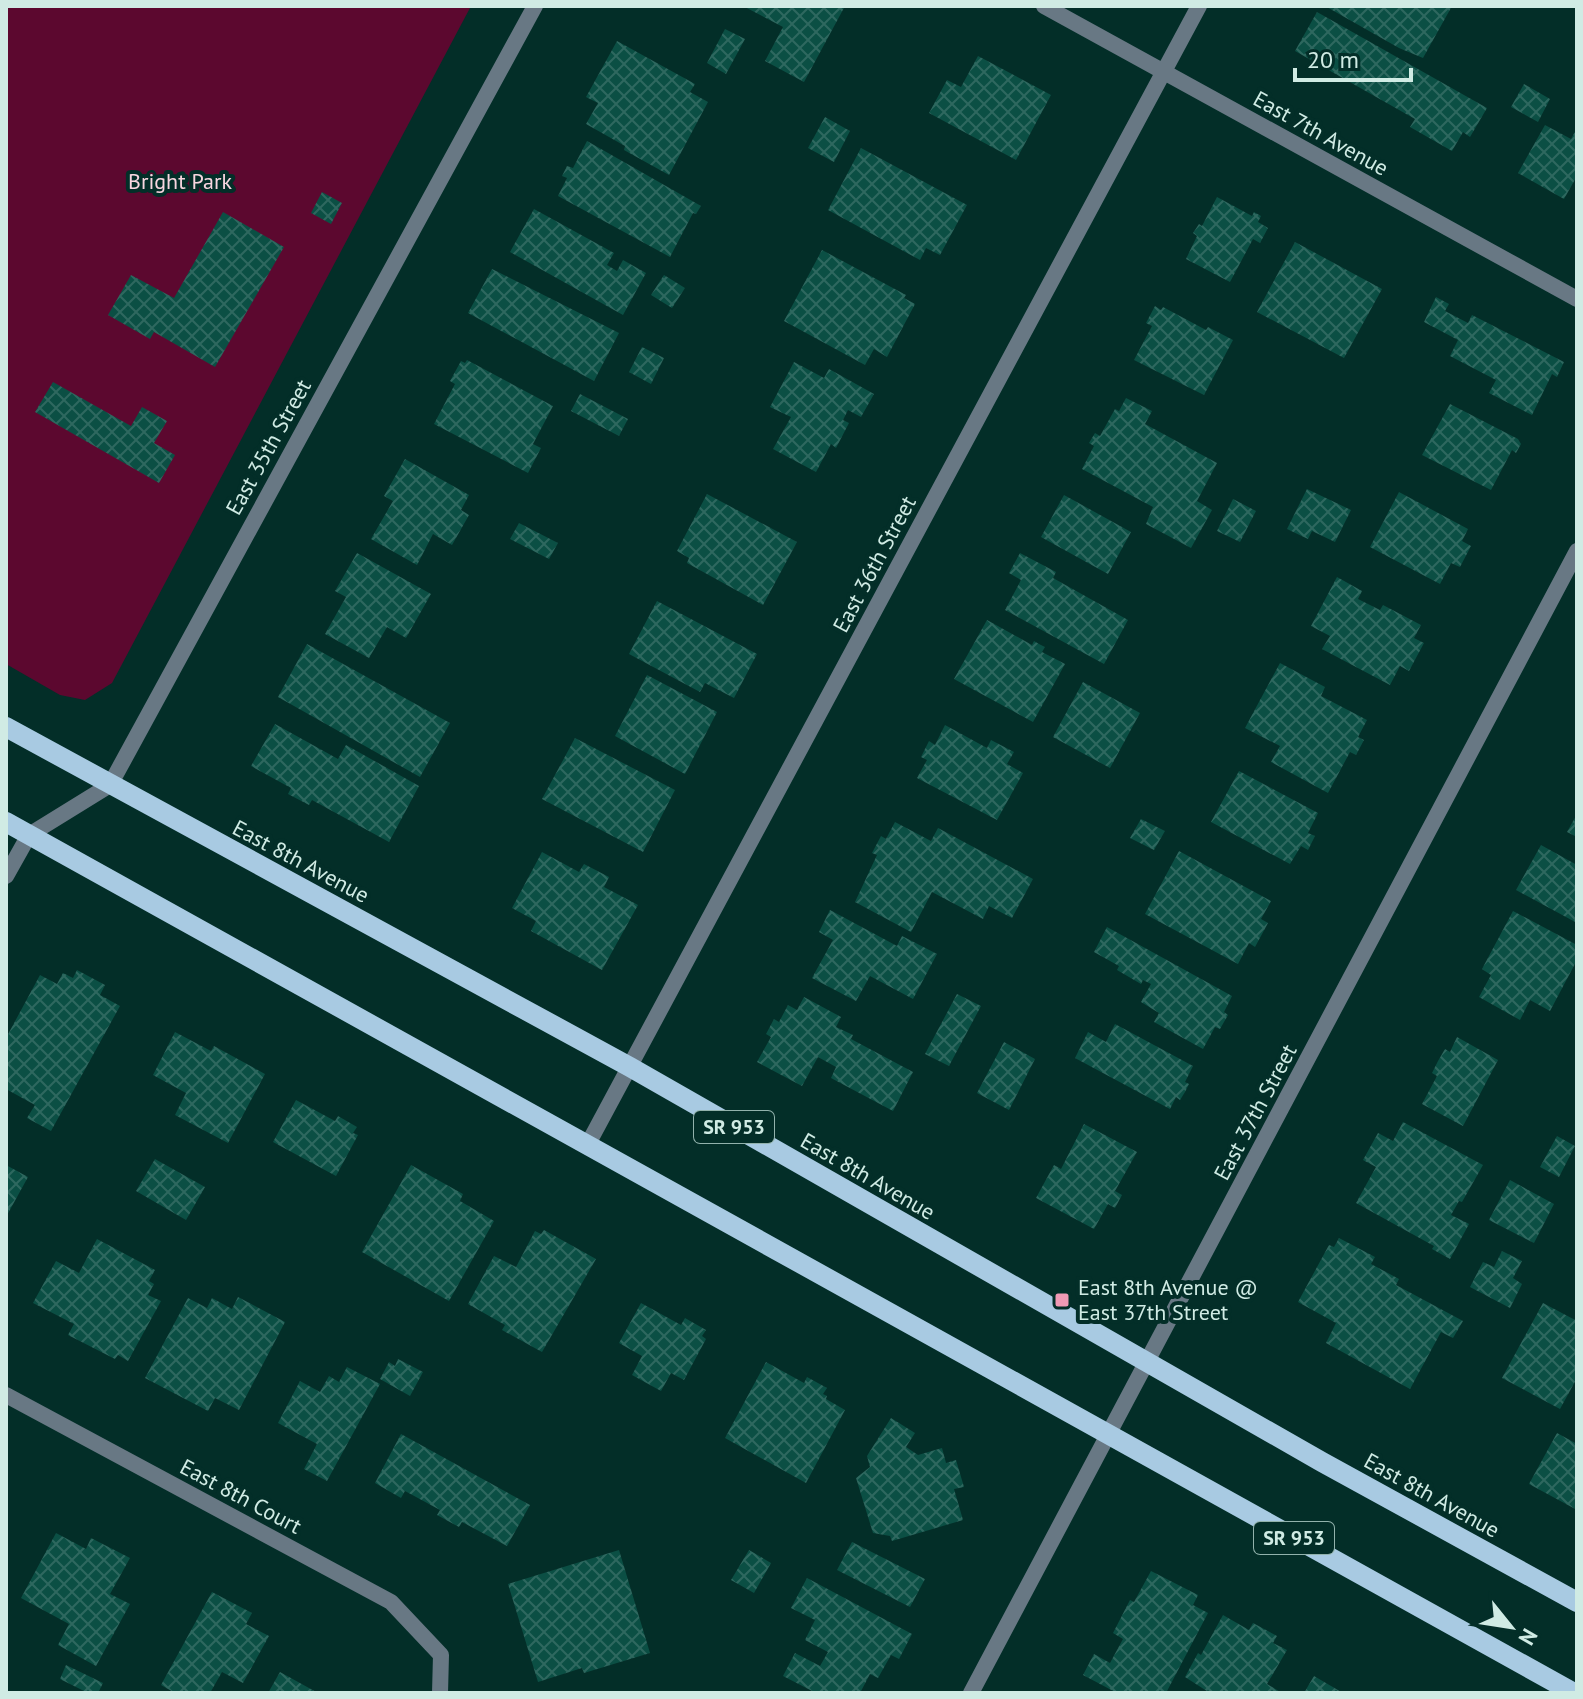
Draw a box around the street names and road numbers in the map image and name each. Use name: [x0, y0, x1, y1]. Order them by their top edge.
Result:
street label: East 7th Avenue: [1249, 84, 1393, 182]
street label: East 35th Street: [219, 374, 317, 520]
street label: East 36th Street: [826, 490, 922, 637]
street label: East 8th Avenue: [228, 813, 374, 909]
street label: East 37th Street: [1207, 1039, 1303, 1185]
road number: SR 953: [694, 1111, 774, 1143]
street label: East 8th Avenue: [796, 1126, 940, 1226]
street label: East 8th Avenue: [1359, 1446, 1505, 1544]
street label: East 8th Court: [175, 1452, 307, 1540]
road number: SR 953: [1254, 1522, 1334, 1554]

